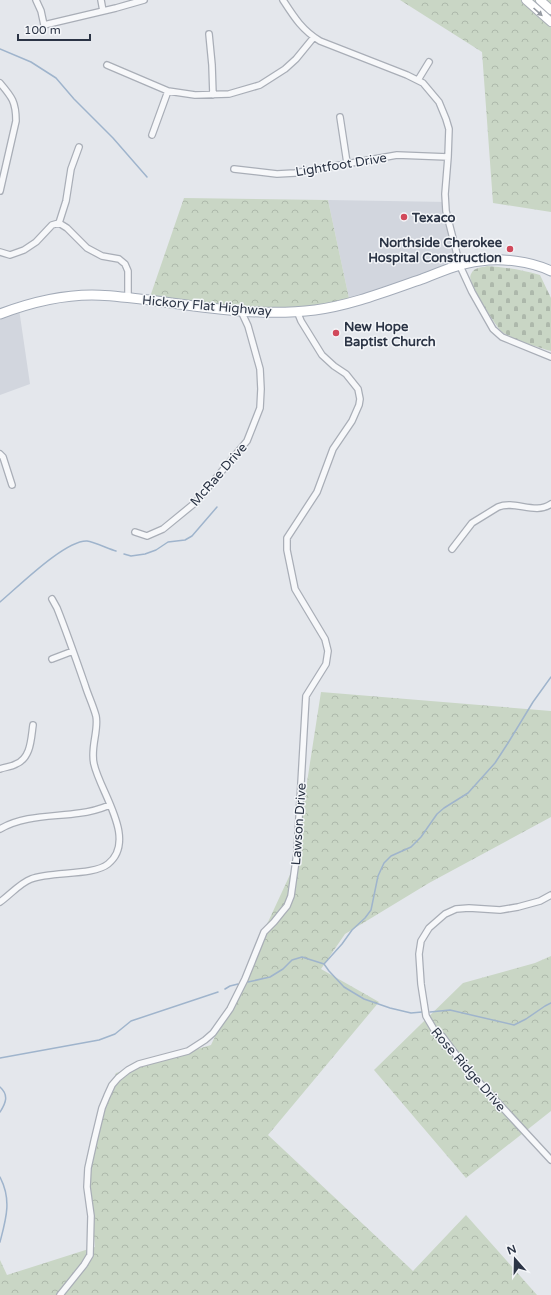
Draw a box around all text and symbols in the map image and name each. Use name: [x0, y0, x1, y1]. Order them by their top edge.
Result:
one-way arrow: [533, 7, 544, 16]
scale bar: [18, 16, 90, 42]
text: 100 m: [24, 23, 61, 37]
street label: Lightfoot Drive: [294, 150, 388, 180]
place label: Texaco: [411, 210, 456, 226]
marker: Texaco: [399, 212, 409, 222]
place label: Northside Cherokee Hospital Construction: [368, 235, 503, 266]
marker: Northside Cherokee Hospital Construction: [505, 244, 515, 254]
street label: Hickory Flat Highway: [141, 292, 272, 320]
place label: New Hope Baptist Church: [344, 319, 436, 350]
marker: New Hope Baptist Church: [331, 328, 341, 338]
street label: McRae Drive: [187, 440, 251, 510]
street label: Lawson Drive: [288, 782, 310, 866]
street label: Rose Ridge Drive: [428, 1024, 509, 1115]
north arrow: [495, 1239, 535, 1279]
text: N: [505, 1242, 518, 1258]

